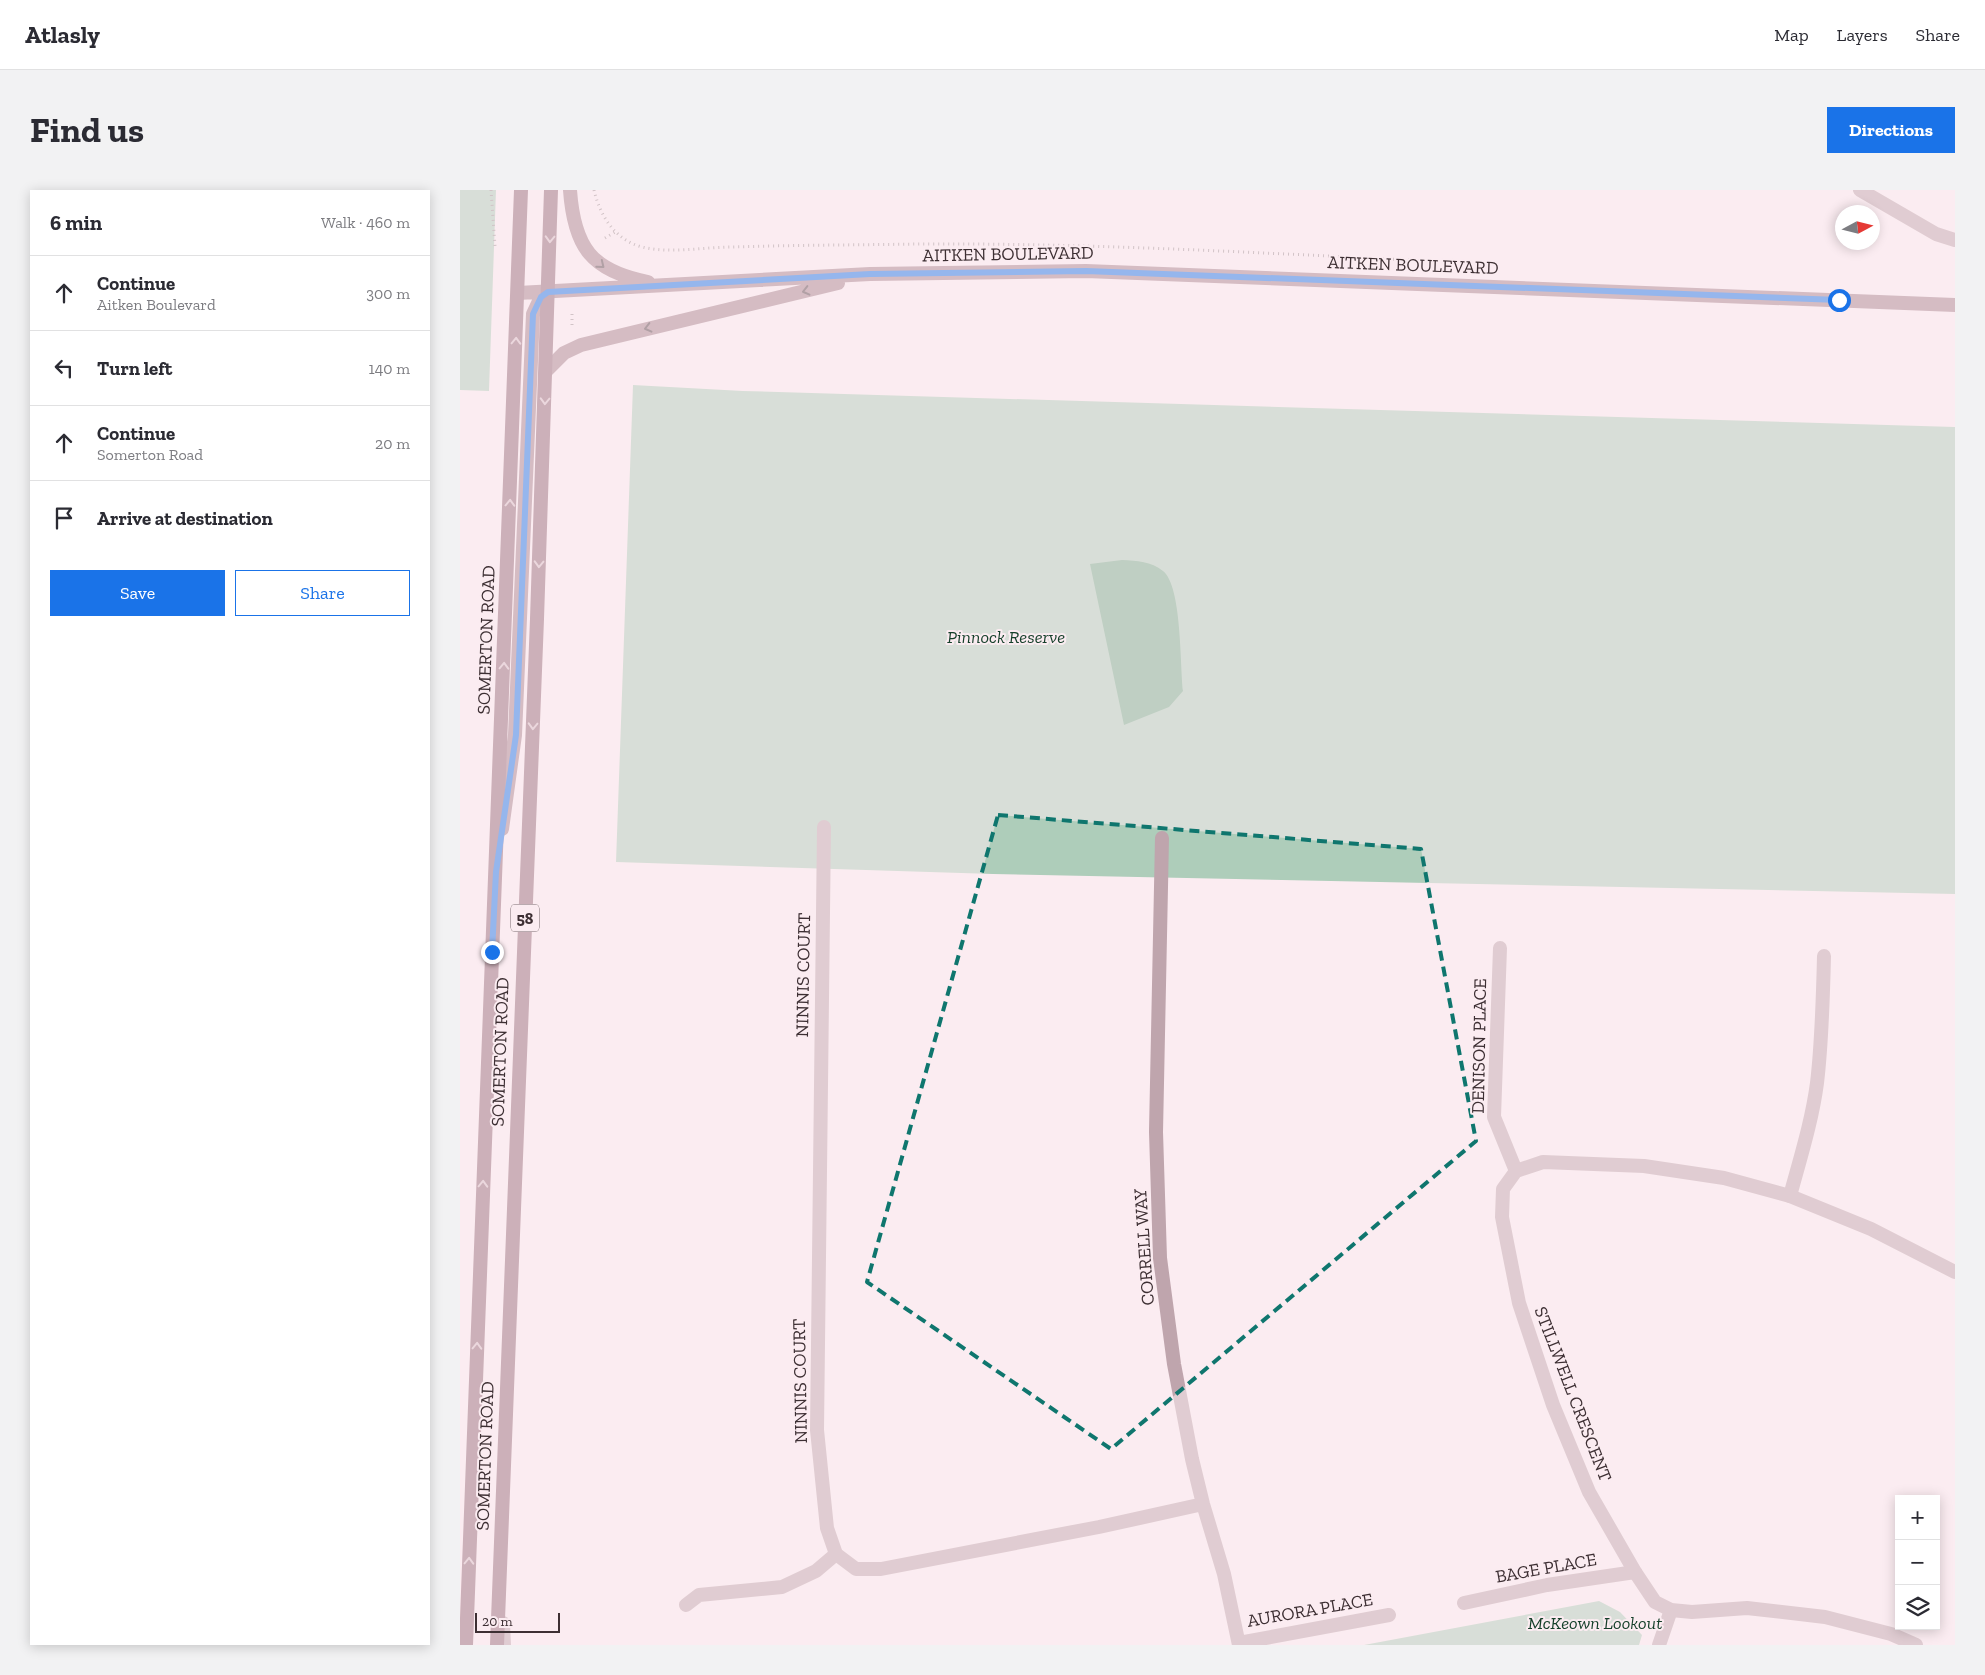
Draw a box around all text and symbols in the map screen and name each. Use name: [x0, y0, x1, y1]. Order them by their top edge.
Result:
text: Atlasly: [25, 20, 100, 49]
text: Map: [1774, 24, 1809, 46]
text: Layers: [1837, 24, 1888, 46]
text: Share: [1916, 24, 1960, 46]
button: Directions: [1827, 107, 1955, 153]
text: Find us: [30, 109, 144, 151]
north arrow: [1835, 205, 1880, 250]
text: 6 min: [50, 210, 102, 235]
text: Walk · 460 m: [321, 213, 410, 232]
one-way arrow: [545, 235, 555, 243]
street label: AITKEN BOULEVARD: [922, 242, 1094, 266]
street label: AITKEN BOULEVARD: [1327, 251, 1499, 279]
one-way arrow: [595, 260, 604, 268]
text: Continue: [97, 272, 175, 295]
icon: ahead: [50, 279, 78, 307]
text: 300 m: [366, 284, 410, 303]
one-way arrow: [802, 285, 811, 295]
route start: [1828, 289, 1851, 312]
text: Aitken Boulevard: [97, 295, 216, 314]
one-way arrow: [644, 322, 652, 332]
one-way arrow: [511, 337, 521, 344]
icon: left: [50, 354, 78, 382]
text: Turn left: [97, 357, 172, 380]
text: 140 m: [369, 359, 410, 378]
one-way arrow: [540, 398, 550, 405]
text: Continue: [97, 422, 175, 445]
icon: ahead: [50, 429, 78, 457]
text: 20 m: [375, 434, 410, 453]
text: Somerton Road: [97, 445, 203, 464]
one-way arrow: [505, 499, 516, 507]
icon: arrive: [50, 504, 78, 532]
text: Arrive at destination: [97, 507, 273, 530]
one-way arrow: [534, 560, 544, 568]
street label: SOMERTON ROAD: [472, 565, 500, 715]
button: Save: [50, 570, 225, 616]
button: Share: [235, 570, 410, 616]
park label: Pinnock Reserve: [947, 626, 1065, 648]
one-way arrow: [499, 661, 509, 669]
one-way arrow: [528, 722, 538, 730]
road number: 58: [511, 904, 539, 931]
street label: NINNIS COURT: [791, 912, 815, 1038]
route end: [481, 941, 504, 964]
street label: SOMERTON ROAD: [486, 977, 514, 1127]
street label: DENISON PLACE: [1467, 978, 1491, 1114]
one-way arrow: [478, 1180, 489, 1188]
street label: CORRELL WAY: [1129, 1188, 1159, 1306]
street label: STILLWELL CRESCENT: [1529, 1303, 1617, 1485]
street label: NINNIS COURT: [788, 1318, 812, 1444]
one-way arrow: [472, 1342, 483, 1350]
street label: SOMERTON ROAD: [471, 1381, 499, 1531]
map controls: [1895, 1495, 1940, 1630]
button: +: [1895, 1495, 1940, 1540]
button: −: [1895, 1540, 1940, 1585]
street label: BAGE PLACE: [1494, 1548, 1598, 1588]
one-way arrow: [464, 1557, 475, 1565]
button: layers: [1895, 1585, 1940, 1630]
street label: AURORA PLACE: [1245, 1588, 1375, 1632]
scale bar: [475, 1610, 560, 1633]
park label: McKeown Lookout: [1528, 1612, 1662, 1634]
text: 20 m: [482, 1613, 513, 1630]

